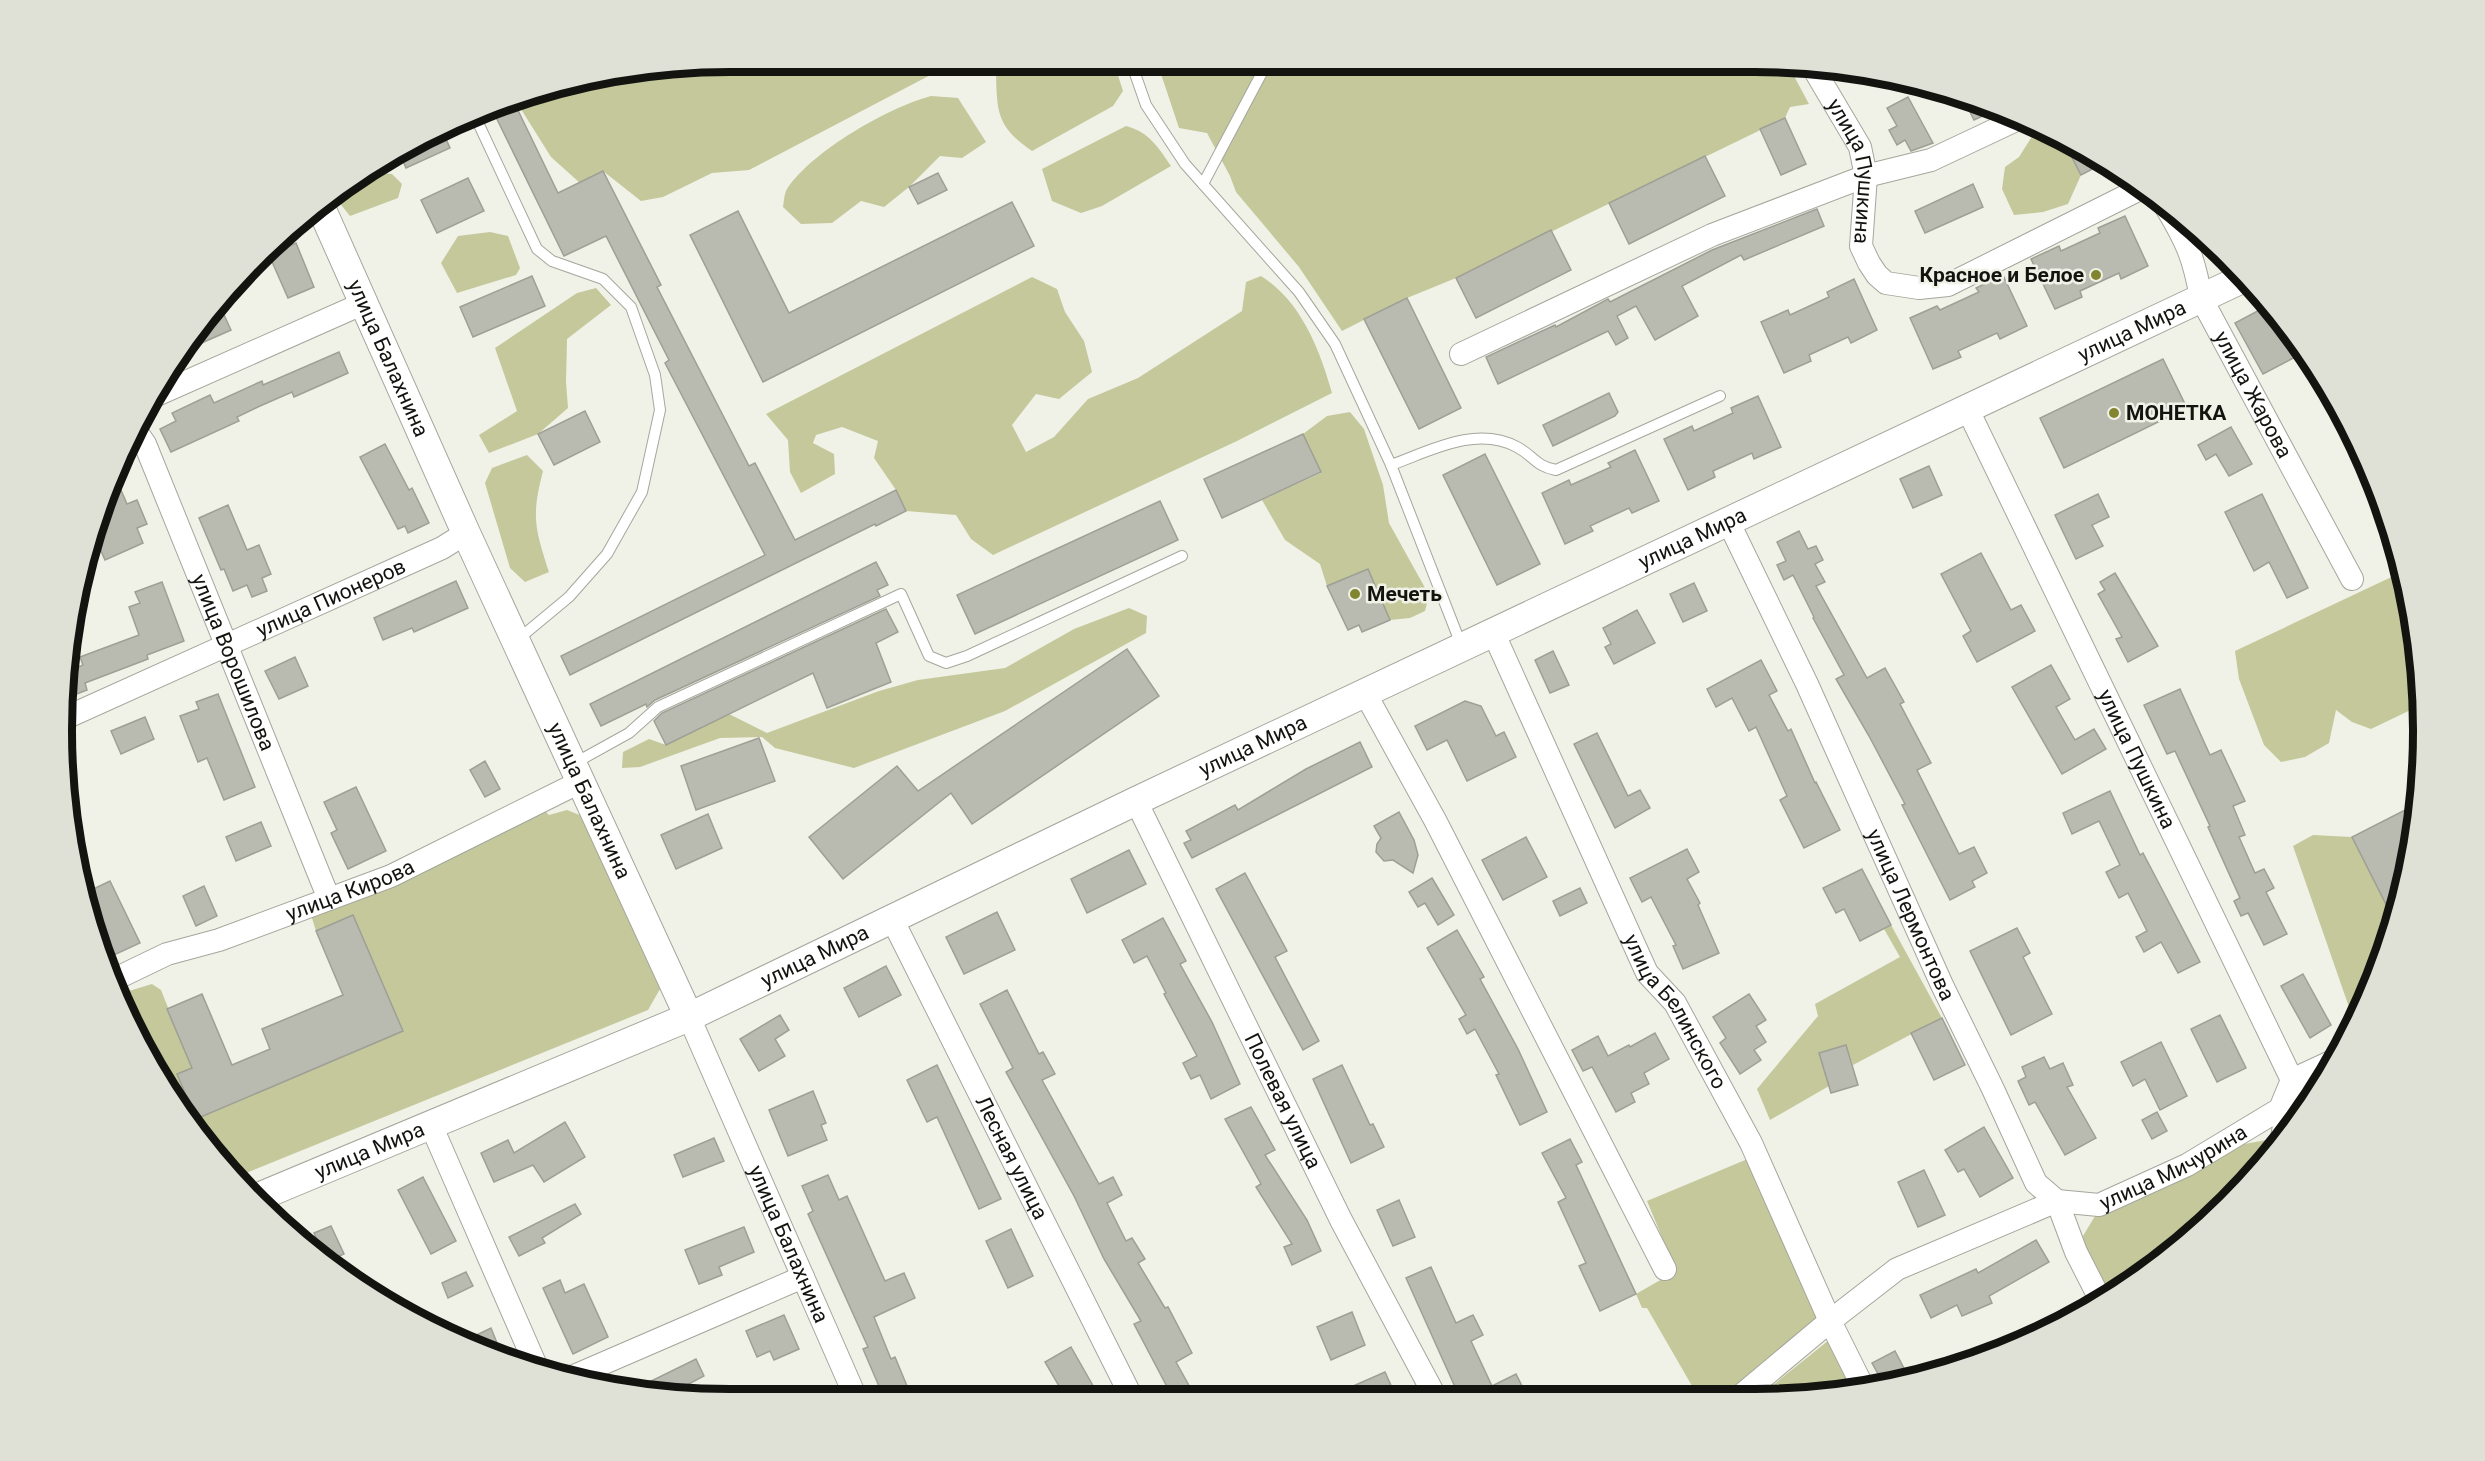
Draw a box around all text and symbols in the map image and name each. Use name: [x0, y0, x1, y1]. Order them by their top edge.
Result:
street label: улица Пушкина: [1822, 94, 1879, 245]
place label: Красное и Белое: [1920, 263, 2084, 287]
marker: Красное и Белое: [2089, 268, 2103, 282]
street label: улица Балахнина: [343, 276, 434, 441]
street label: улица Мира: [2074, 295, 2190, 367]
street label: улица Жарова: [2209, 327, 2297, 462]
place label: МОНЕТКА: [2126, 401, 2227, 425]
marker: МОНЕТКА: [2107, 406, 2121, 420]
street label: улица Мира: [1635, 503, 1750, 574]
street label: улица Пионеров: [253, 554, 409, 642]
street label: улица Ворошилова: [187, 571, 280, 754]
place label: Мечеть: [1367, 582, 1442, 606]
marker: Мечеть: [1348, 587, 1362, 601]
street label: улица Пушкина: [2093, 686, 2181, 833]
street label: улица Мира: [1195, 710, 1311, 782]
street label: улица Балахнина: [543, 719, 636, 883]
street label: улица Лермонтова: [1862, 825, 1960, 1004]
street label: улица Кирова: [283, 854, 418, 926]
street label: улица Мира: [757, 920, 872, 992]
street label: улица Белинского: [1619, 930, 1731, 1093]
street label: Полевая улица: [1239, 1029, 1326, 1173]
street label: Лесная улица: [971, 1092, 1053, 1223]
street label: улица Мира: [311, 1117, 428, 1184]
street label: улица Мичурина: [2096, 1120, 2251, 1215]
street label: улица Балахнина: [744, 1162, 834, 1327]

